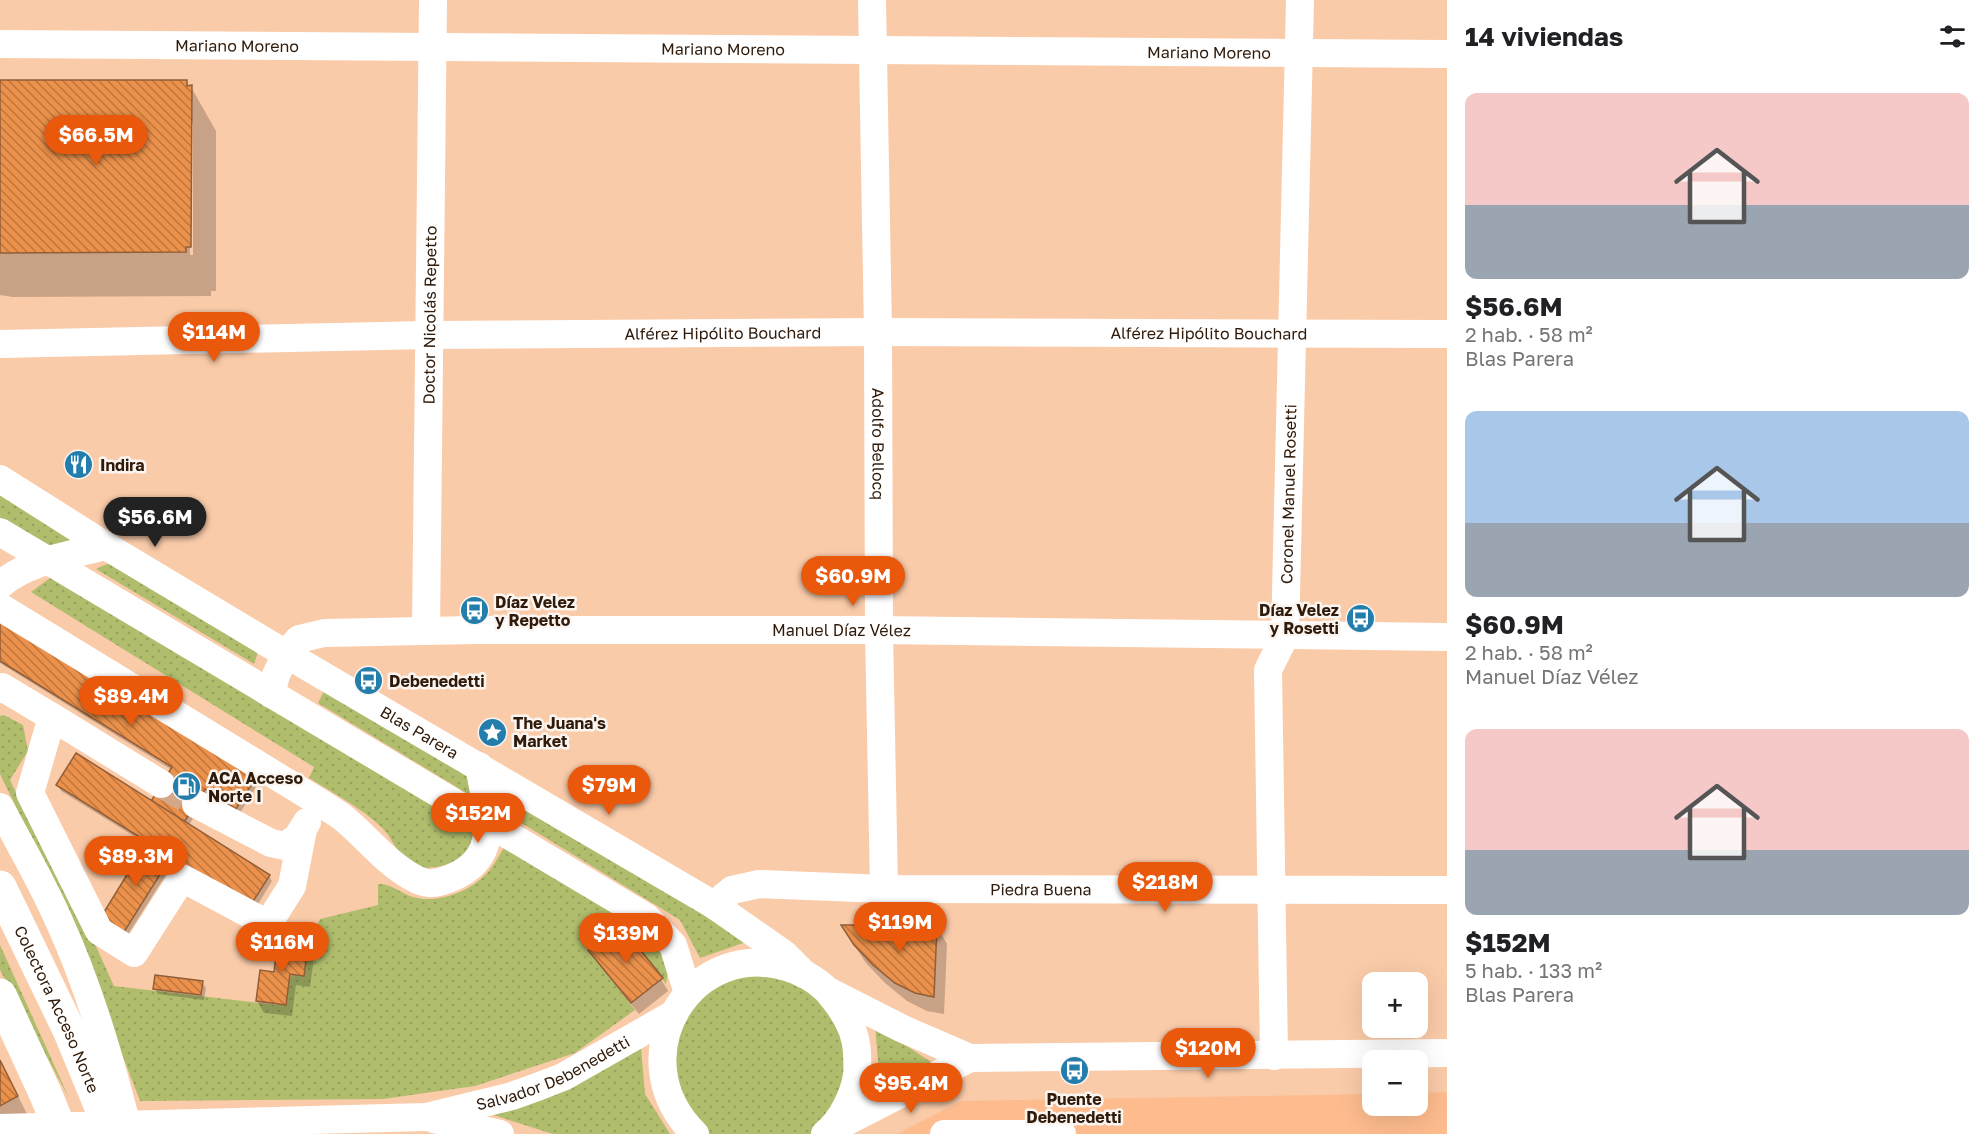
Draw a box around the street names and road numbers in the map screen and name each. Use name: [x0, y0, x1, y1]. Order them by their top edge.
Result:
street label: Mariano Moreno: [175, 35, 299, 56]
street label: Mariano Moreno: [661, 39, 785, 59]
street label: Mariano Moreno: [1147, 42, 1271, 63]
street label: Doctor Nicolás Repetto: [419, 226, 440, 404]
street label: Alférez Hipólito Bouchard: [624, 322, 821, 344]
street label: Alférez Hipólito Bouchard: [1110, 323, 1307, 344]
street label: Adolfo Bellocq: [868, 388, 889, 500]
street label: Coronel Manuel Rosetti: [1276, 404, 1300, 584]
street label: Manuel Díaz Vélez: [772, 620, 911, 640]
street label: Blas Parera: [377, 702, 462, 763]
street label: Piedra Buena: [990, 879, 1092, 899]
street label: Colectora Acceso Norte: [10, 922, 104, 1096]
street label: Salvador Debenedetti: [474, 1031, 633, 1114]

